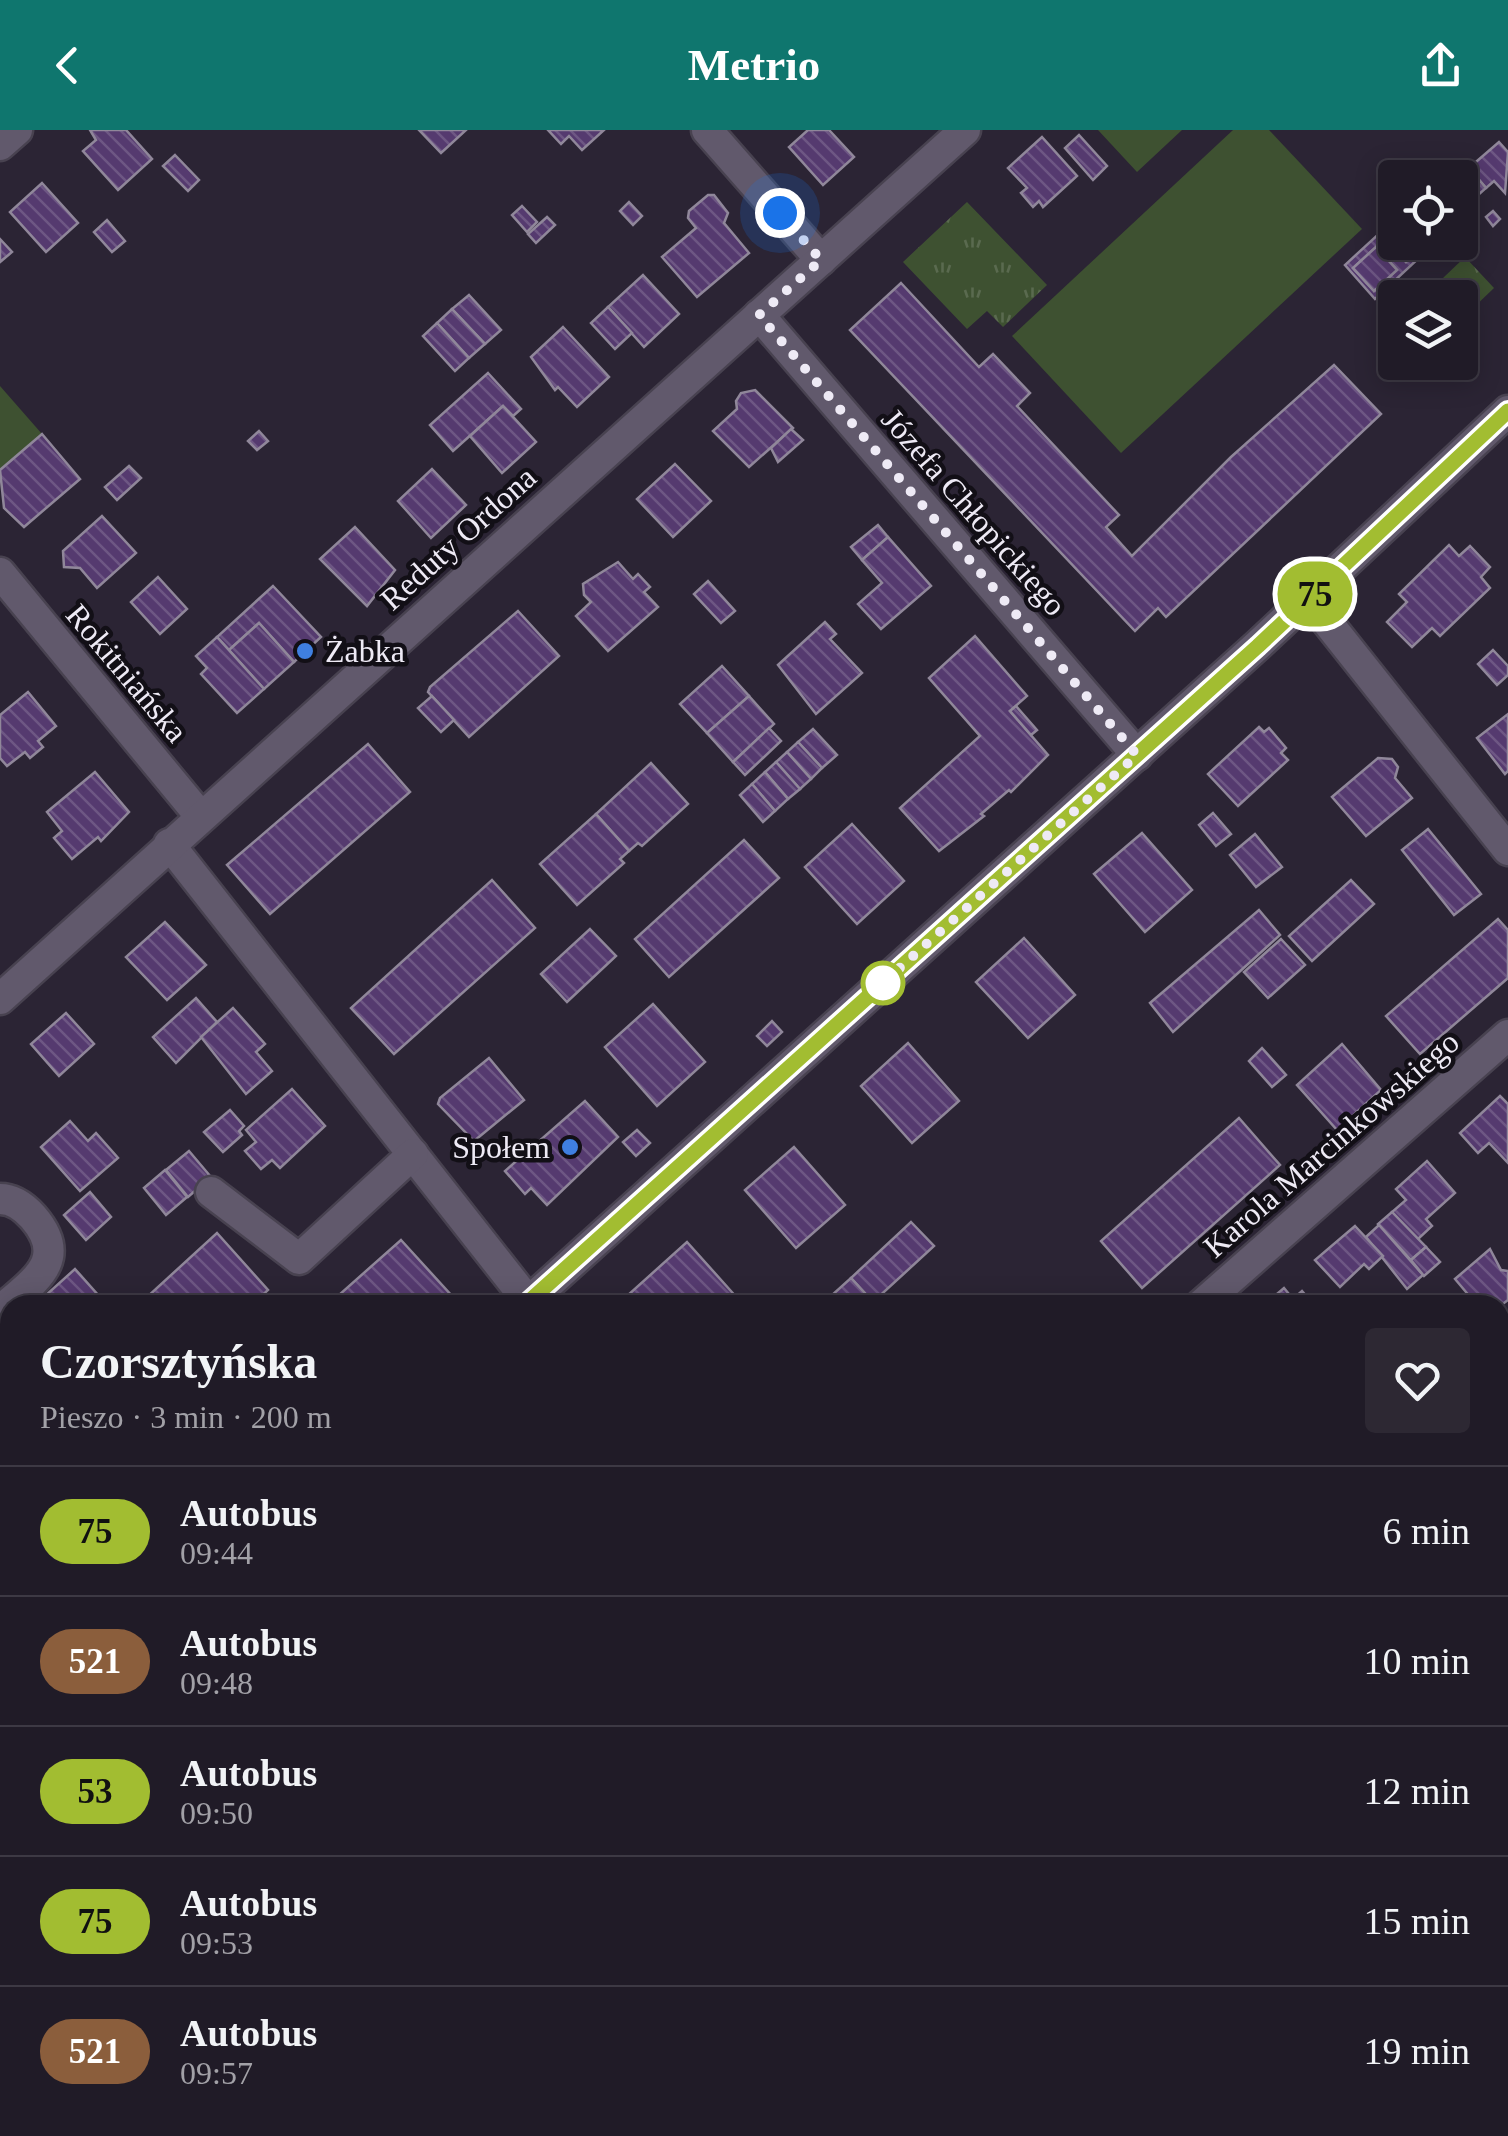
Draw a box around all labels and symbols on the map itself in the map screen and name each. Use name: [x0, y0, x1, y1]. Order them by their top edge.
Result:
your location: [755, 188, 805, 238]
street label: Józefa Chłopickiego: [874, 401, 1074, 623]
street label: Reduty Ordona: [373, 459, 543, 617]
line badge: 75: [1270, 562, 1360, 626]
street label: Rokitniańska: [59, 597, 195, 749]
place label: Żabka: [325, 633, 405, 669]
marker: Żabka: [294, 640, 316, 662]
unlabelled marker: [862, 962, 904, 1004]
street label: Karola Marcinkowskiego: [1196, 1023, 1466, 1265]
place label: Społem: [452, 1129, 550, 1165]
marker: Społem: [559, 1136, 581, 1158]

